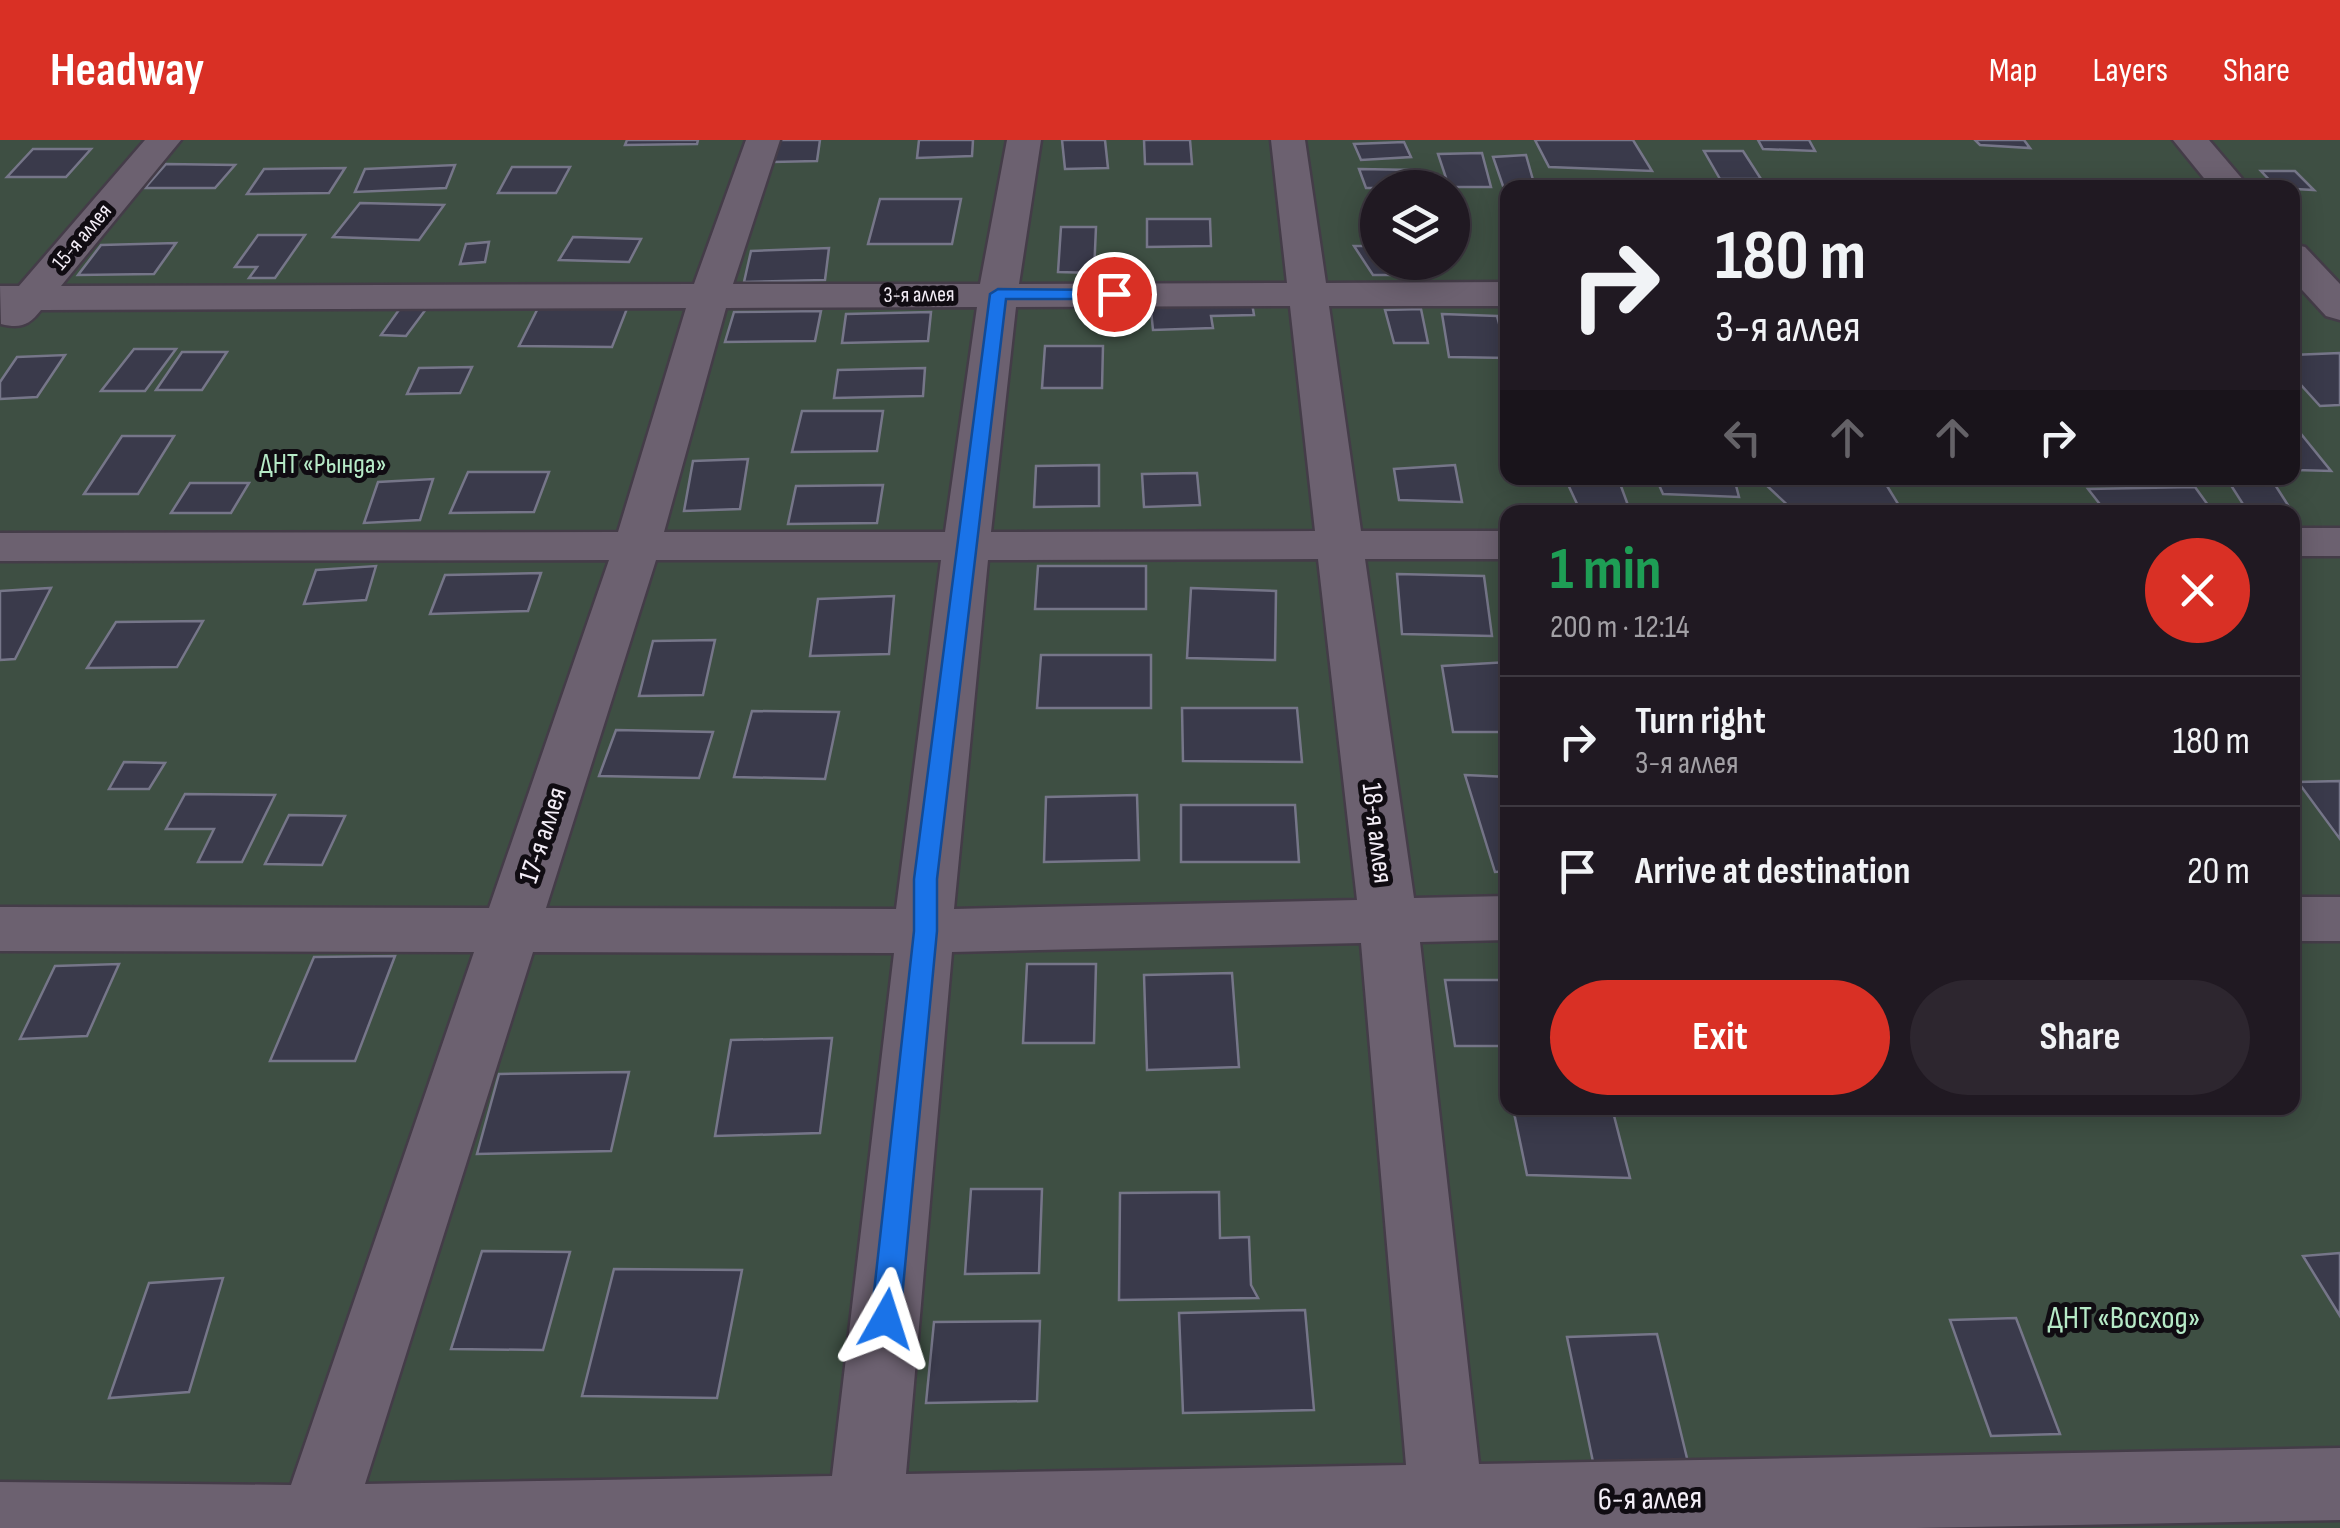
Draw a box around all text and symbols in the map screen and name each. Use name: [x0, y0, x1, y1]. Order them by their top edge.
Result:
text: Headway: [50, 42, 204, 99]
text: Map: [1989, 49, 2037, 92]
text: Layers: [2092, 49, 2168, 92]
text: Share: [2223, 49, 2290, 92]
map controls: [1360, 170, 1470, 280]
button: layers: [1360, 170, 1470, 280]
street label: 15-я аллея: [46, 198, 118, 276]
text: 180 m: [1715, 215, 1866, 299]
icon: right: [1550, 220, 1680, 350]
pin: [1072, 252, 1157, 337]
icon: arrive: [1087, 267, 1142, 322]
street label: 3-я аллея: [883, 281, 955, 309]
text: 3-я аллея: [1715, 300, 1861, 355]
icon: left: [1715, 410, 1770, 465]
icon: ahead: [1820, 410, 1875, 465]
icon: ahead: [1925, 410, 1980, 465]
icon: right: [2030, 410, 2085, 465]
park label: ДНТ «Рында»: [259, 448, 387, 481]
text: 1 min: [1550, 534, 1662, 606]
button: close: [2145, 538, 2250, 643]
text: 200 m · 12:14: [1550, 608, 1689, 647]
text: Turn right: [1635, 699, 1766, 744]
icon: right: [1550, 714, 1605, 769]
text: 180 m: [2173, 719, 2250, 764]
text: 3-я аллея: [1635, 744, 1739, 783]
street label: 18-я аллея: [1354, 781, 1400, 885]
street label: 17-я аллея: [512, 783, 574, 887]
icon: arrive: [1550, 844, 1605, 899]
text: Arrive at destination: [1635, 849, 1910, 894]
text: 20 m: [2187, 849, 2250, 894]
button: Exit: [1550, 980, 1890, 1095]
button: Share: [1910, 980, 2250, 1095]
position arrow: [834, 1267, 938, 1371]
park label: ДНТ «Восход»: [2048, 1299, 2200, 1338]
street label: 6-я аллея: [1598, 1479, 1702, 1519]

